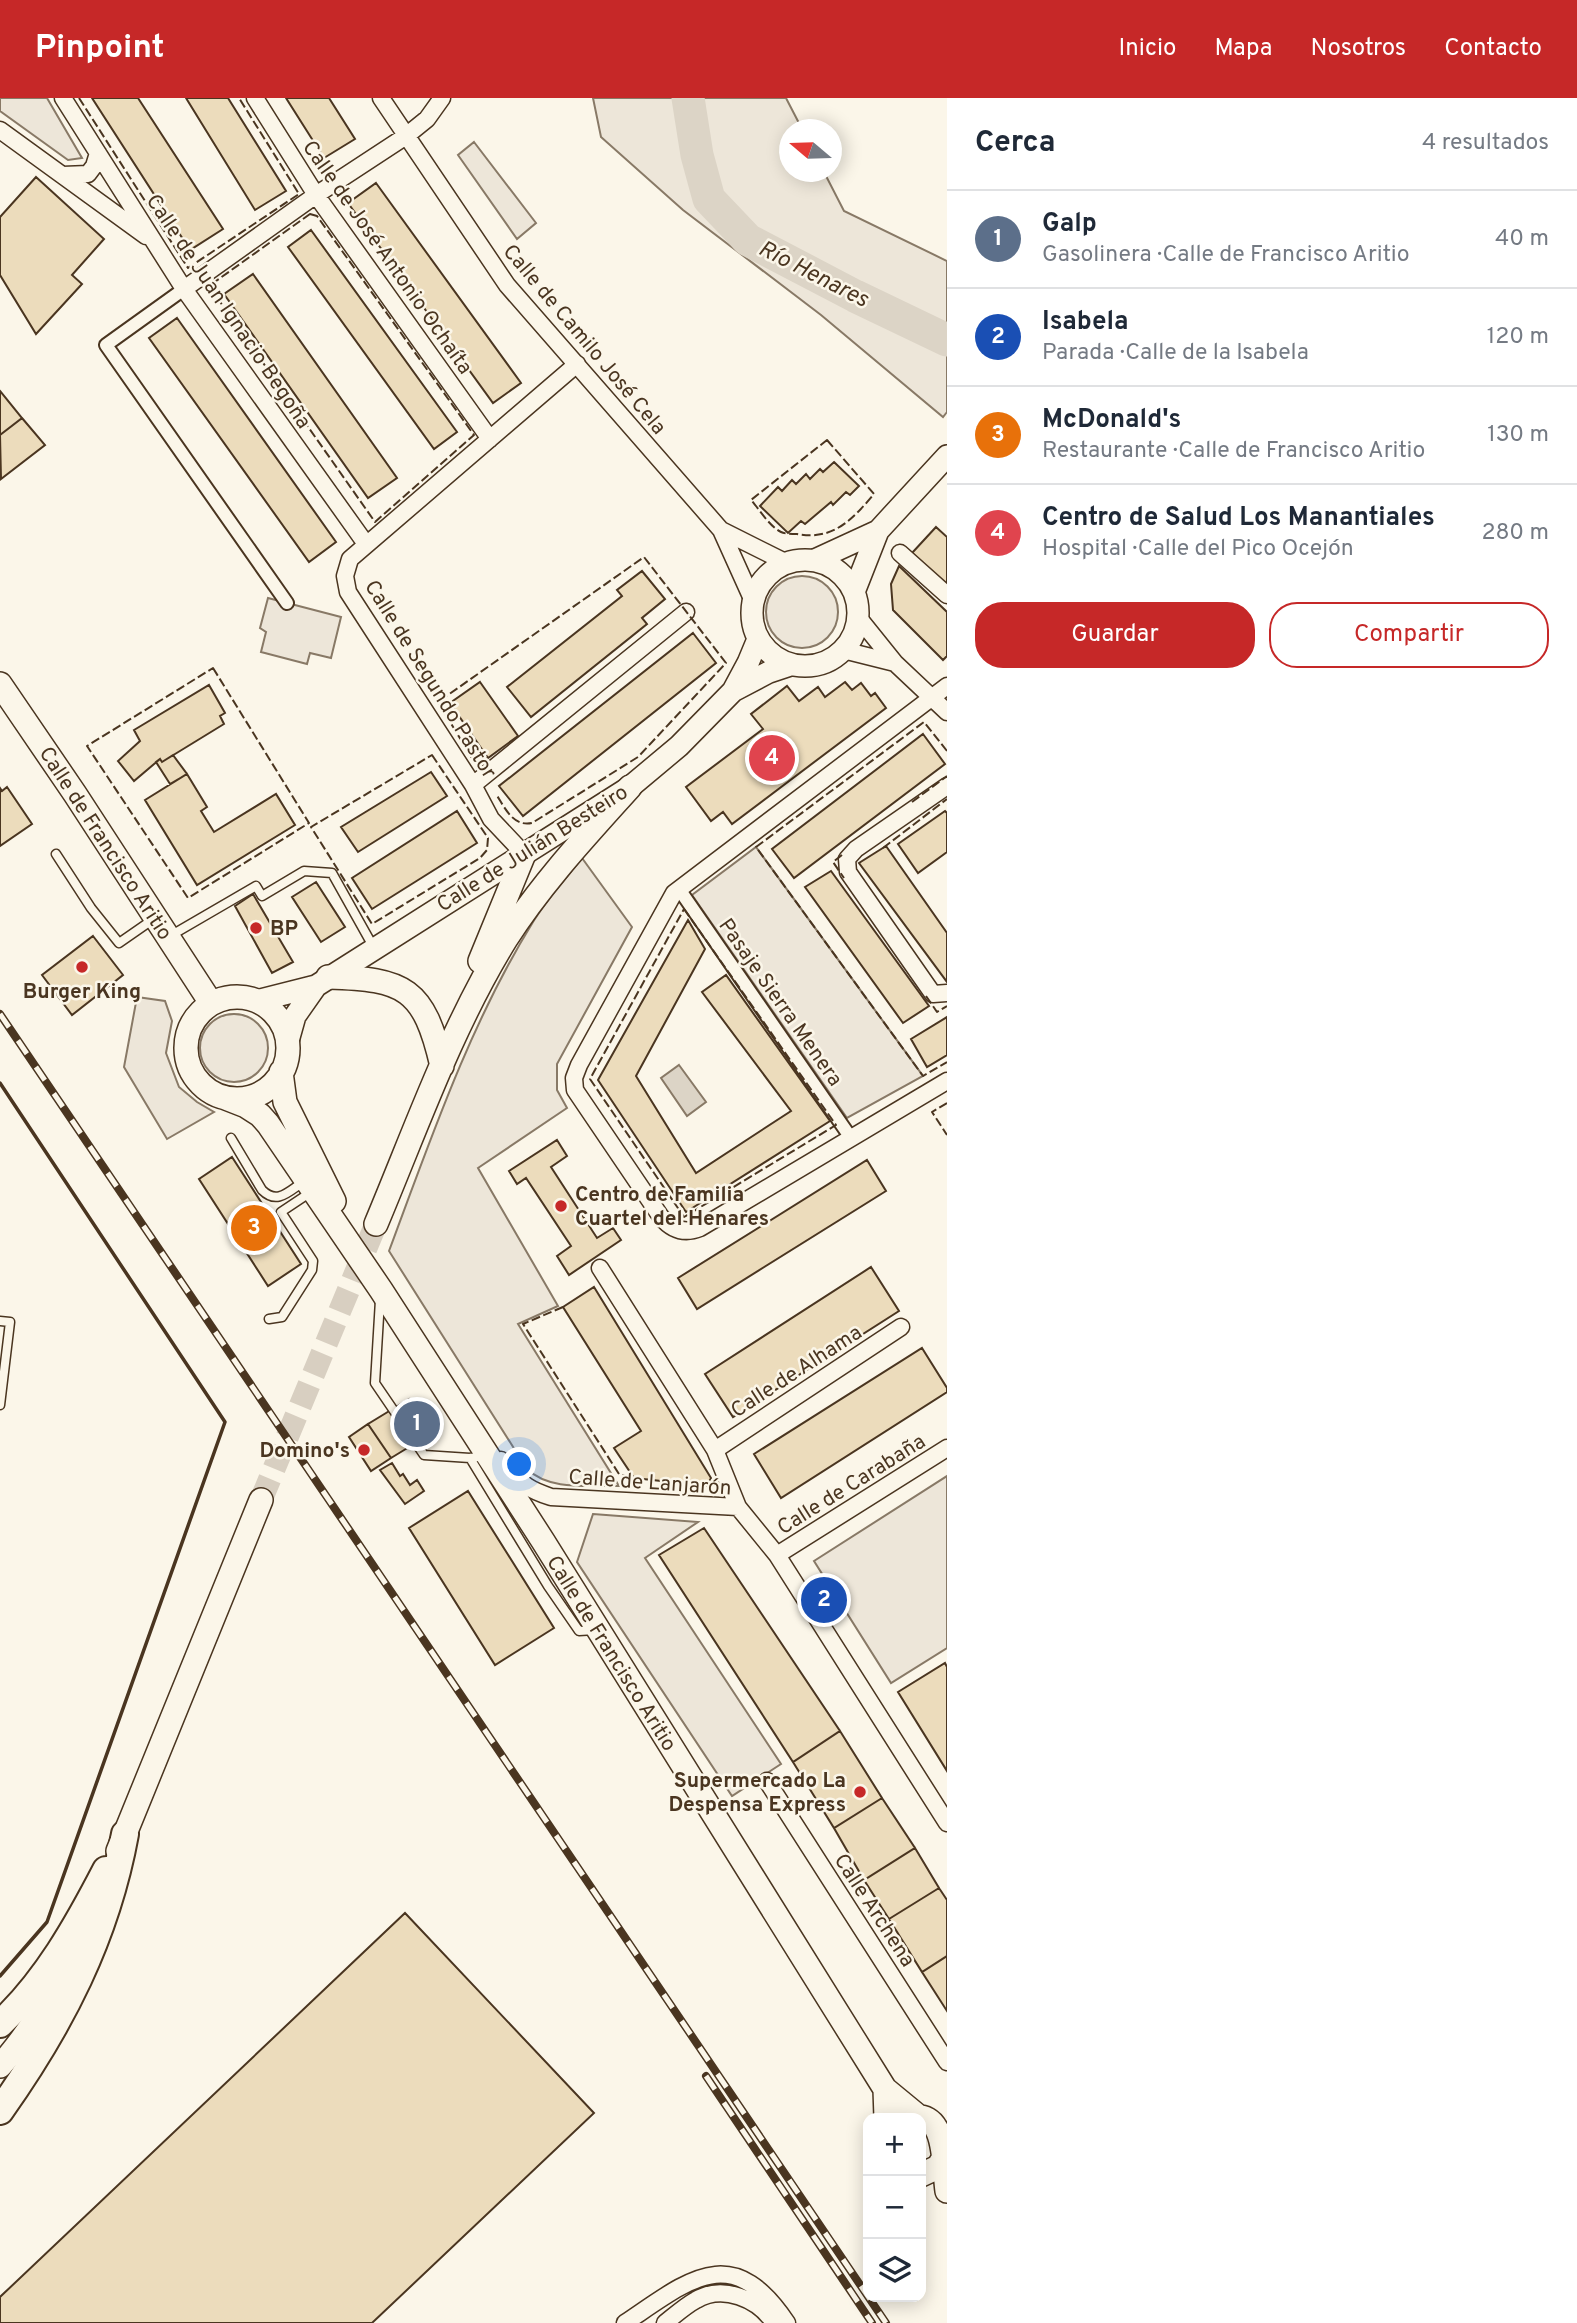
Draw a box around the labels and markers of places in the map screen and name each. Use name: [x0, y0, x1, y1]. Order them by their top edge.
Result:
pin: 4: [749, 732, 795, 784]
place label: BP: [270, 916, 298, 943]
marker: BP: [248, 920, 264, 936]
marker: Burger King: [74, 959, 90, 975]
place label: Burger King: [23, 979, 141, 1006]
place label: Centro de Familia Cuartel del Henares: [575, 1182, 769, 1233]
marker: Centro de Familia Cuartel del Henares: [553, 1198, 569, 1214]
pin: 3: [231, 1202, 277, 1254]
pin: 1: [394, 1398, 440, 1450]
place label: Domino's: [259, 1438, 350, 1465]
marker: Domino's: [356, 1442, 372, 1458]
pin: 2: [801, 1574, 847, 1626]
place label: Supermercado La Despensa Express: [668, 1768, 846, 1819]
marker: Supermercado La Despensa Express: [852, 1784, 868, 1800]

